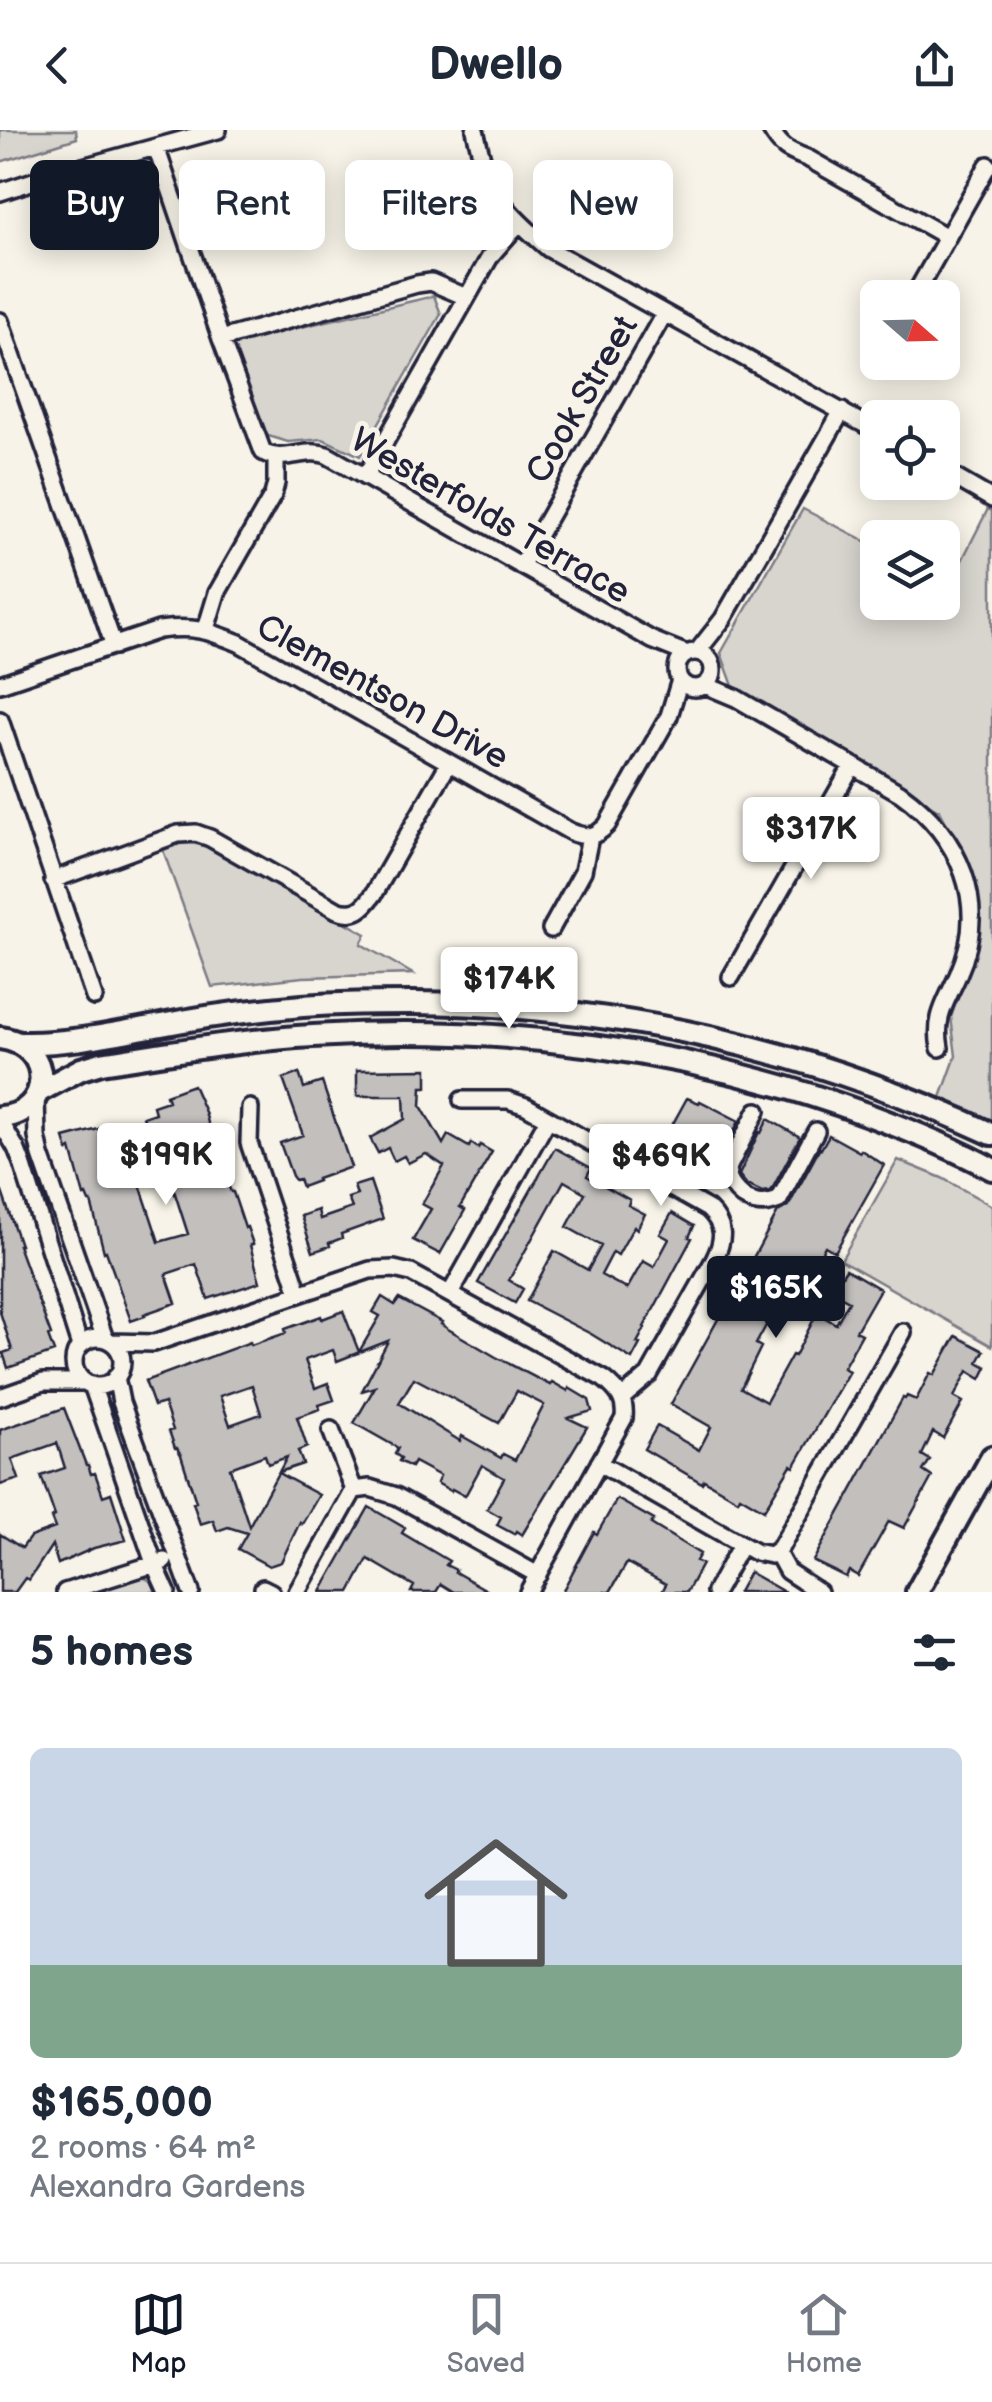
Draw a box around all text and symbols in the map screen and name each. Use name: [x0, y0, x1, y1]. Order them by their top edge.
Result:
icon: back: [30, 38, 85, 93]
text: Dwello: [429, 38, 563, 93]
icon: share: [907, 38, 962, 93]
chip: Buy: [30, 160, 159, 250]
chip: Rent: [179, 160, 325, 250]
chip: Filters: [345, 160, 513, 250]
chip: New: [533, 160, 673, 250]
north arrow: [860, 280, 960, 380]
map controls: [860, 280, 960, 620]
street label: Cook Street: [517, 308, 648, 491]
button: locate: [860, 400, 960, 500]
street label: Westerfolds Terrace: [343, 419, 638, 614]
button: layers: [860, 520, 960, 620]
street label: Clementson Drive: [249, 605, 516, 779]
pin: $317K: [741, 797, 881, 882]
text: $317K: [765, 810, 857, 849]
pin: $174K: [439, 947, 579, 1032]
text: $174K: [463, 960, 555, 999]
pin: $199K: [96, 1123, 236, 1208]
pin: $469K: [591, 1124, 731, 1209]
text: $199K: [119, 1136, 213, 1175]
text: $469K: [611, 1137, 711, 1176]
pin: $165K: [706, 1256, 846, 1341]
text: $165K: [729, 1269, 823, 1308]
icon: filters: [907, 1625, 962, 1680]
text: 5 homes: [30, 1627, 193, 1678]
icon: home: [406, 1813, 586, 1993]
text: $165,000: [30, 2078, 213, 2129]
text: 2 rooms · 64 m²: [30, 2129, 256, 2168]
text: Alexandra Gardens: [30, 2168, 305, 2207]
tab: Map: [130, 2287, 186, 2380]
tab: Saved: [447, 2287, 525, 2380]
tab: Home: [786, 2287, 862, 2380]

